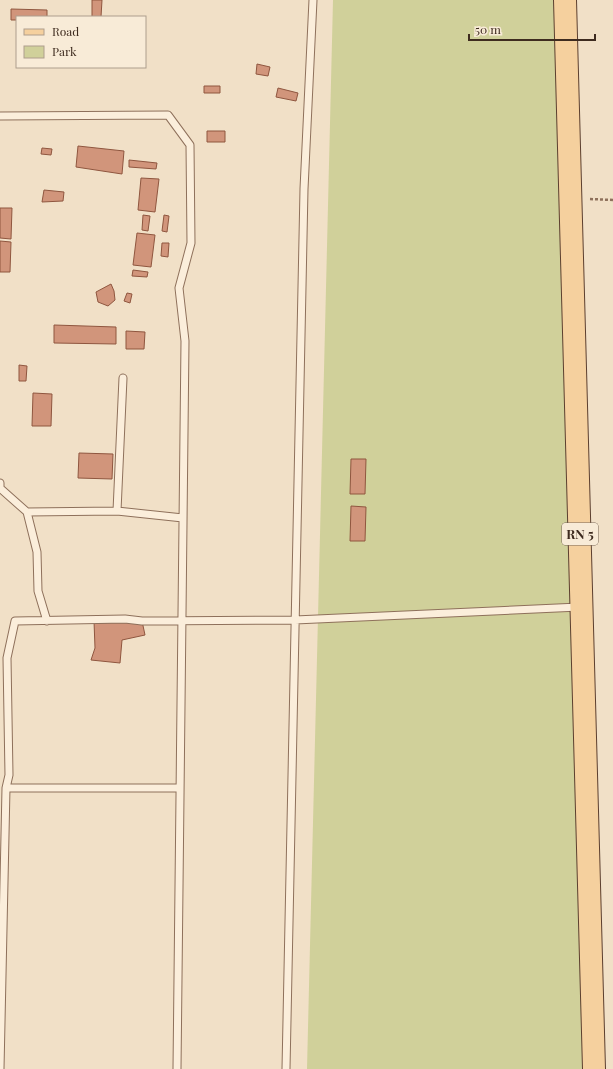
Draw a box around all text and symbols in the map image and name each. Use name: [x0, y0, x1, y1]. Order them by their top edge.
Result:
legend: [16, 16, 146, 68]
scale bar: [469, 16, 595, 42]
text: 50 m: [475, 21, 501, 37]
text: Road: [52, 23, 79, 39]
text: Park: [52, 43, 77, 59]
road number: RN 5: [562, 523, 598, 545]

